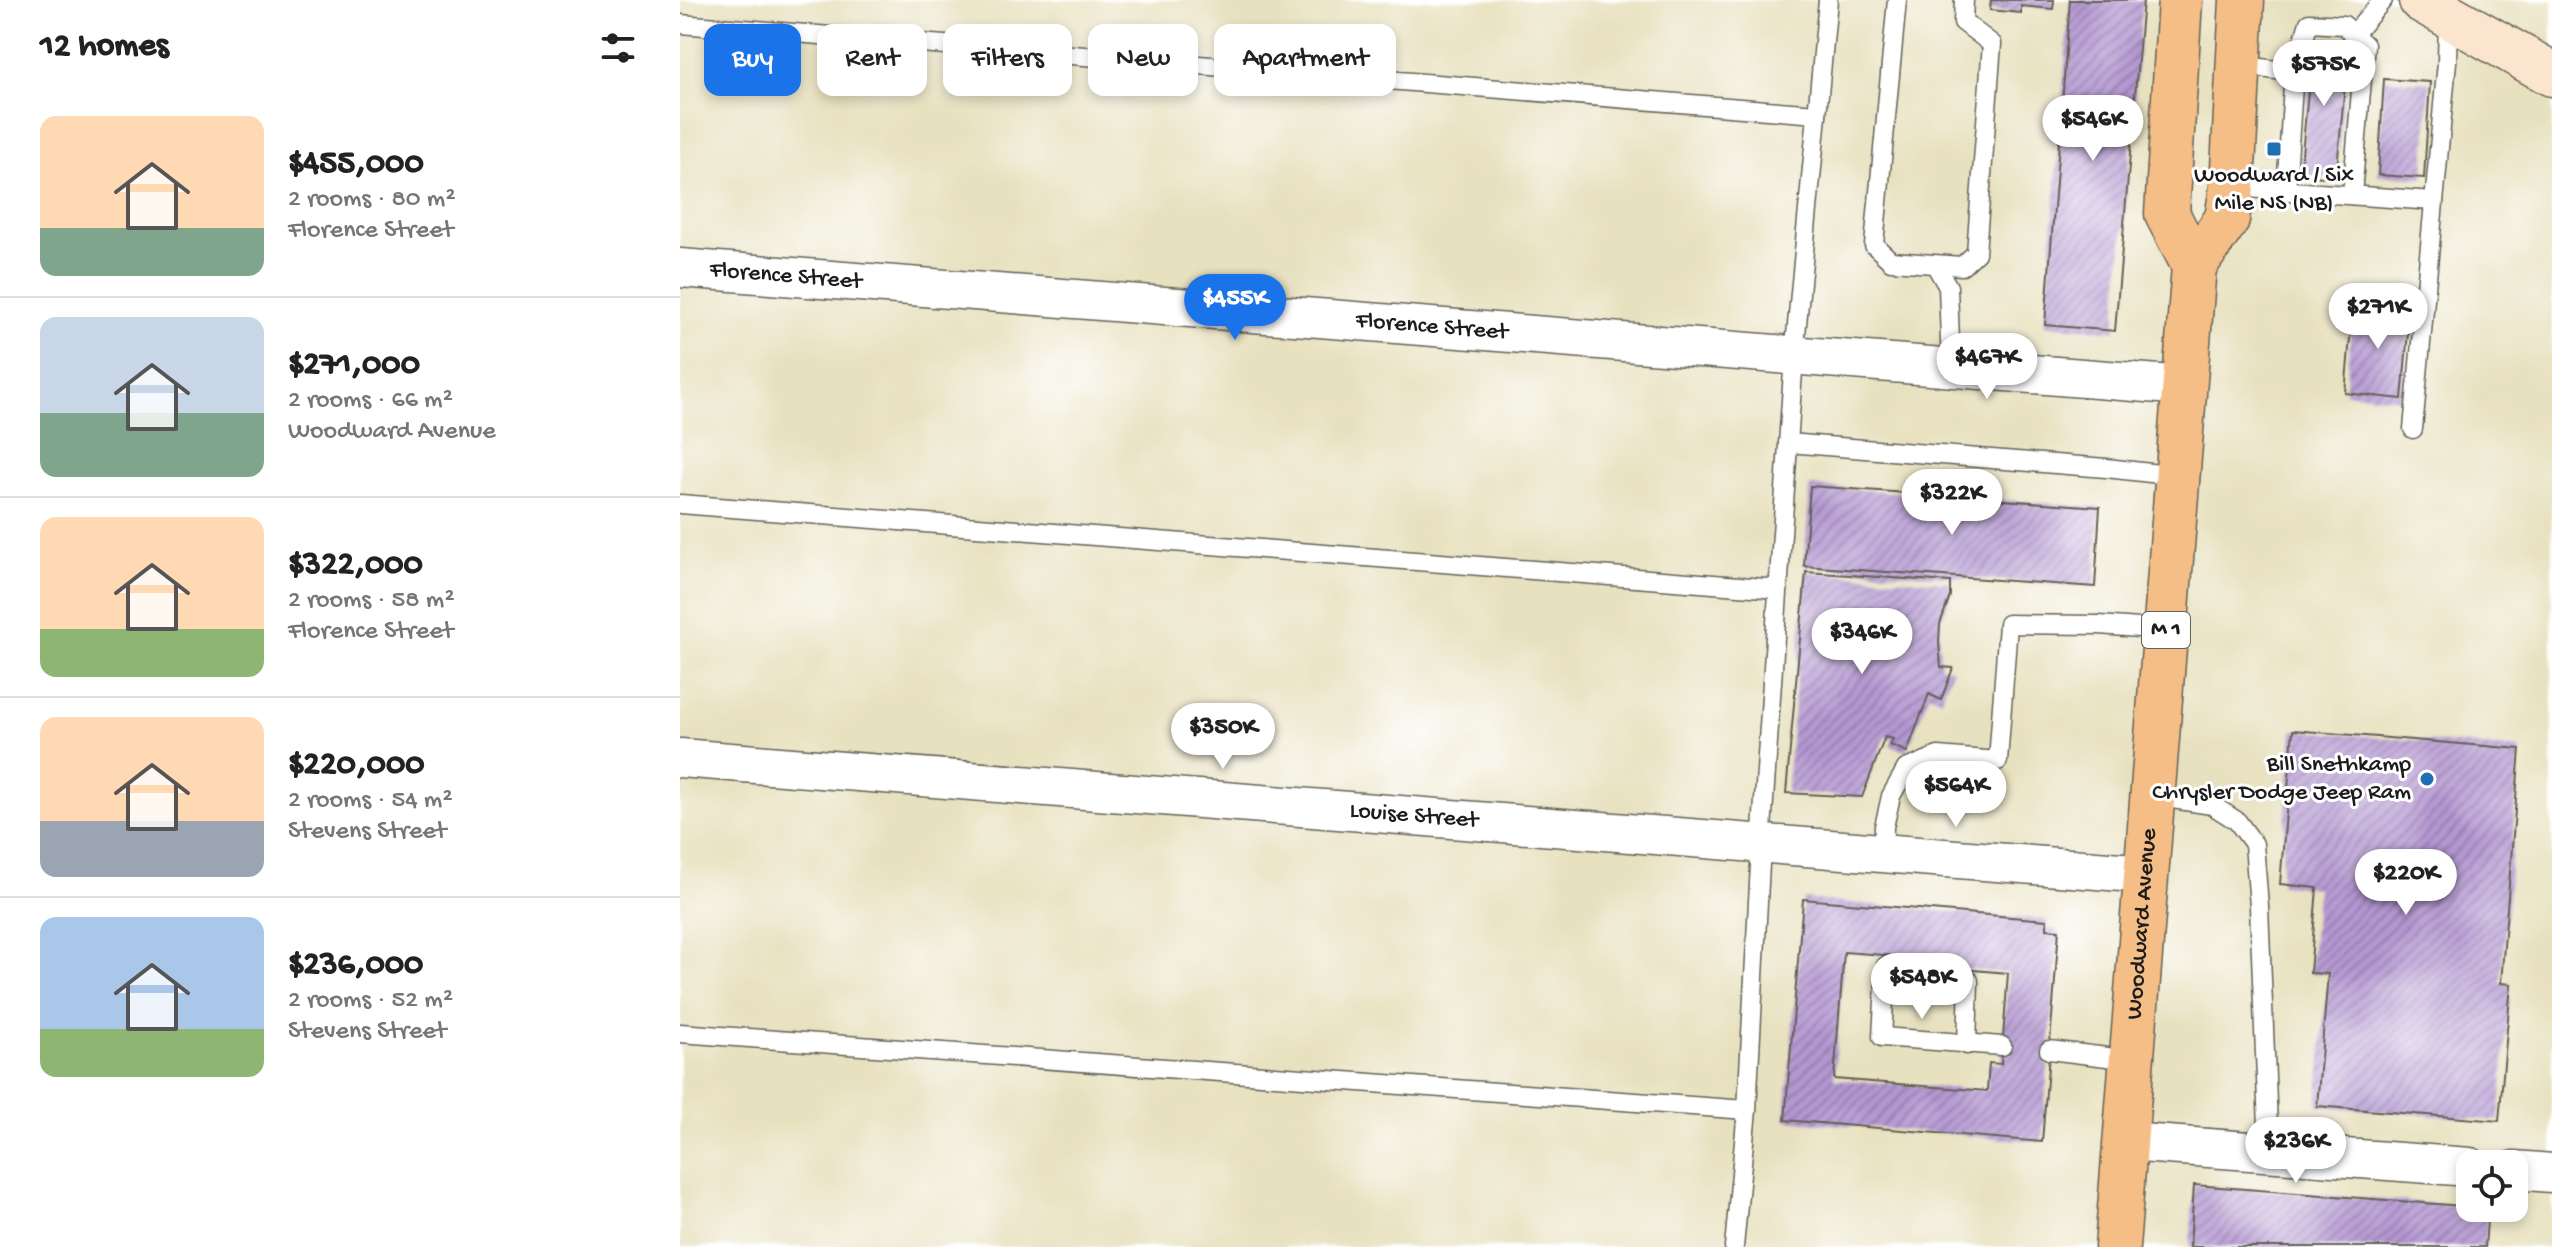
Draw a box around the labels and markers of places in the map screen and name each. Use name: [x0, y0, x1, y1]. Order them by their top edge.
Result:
pin: $575K: [2268, 40, 2380, 108]
pin: $546K: [2037, 95, 2149, 163]
marker: Woodward / Six Mile NS (NB): [2265, 140, 2283, 158]
place label: Woodward / Six Mile NS (NB): [2194, 162, 2354, 219]
pin: $455K: [1179, 274, 1291, 342]
pin: $271K: [2322, 283, 2434, 351]
pin: $467K: [1931, 333, 2043, 401]
pin: $322K: [1896, 469, 2008, 537]
pin: $346K: [1806, 608, 1918, 676]
pin: $350K: [1167, 703, 1279, 771]
place label: Bill Snethkamp Chrysler Dodge Jeep Ram: [2152, 751, 2411, 808]
pin: $564K: [1900, 761, 2012, 829]
marker: Bill Snethkamp Chrysler Dodge Jeep Ram: [2418, 770, 2436, 788]
pin: $220K: [2350, 849, 2462, 917]
pin: $548K: [1866, 953, 1978, 1021]
pin: $236K: [2240, 1117, 2352, 1185]

